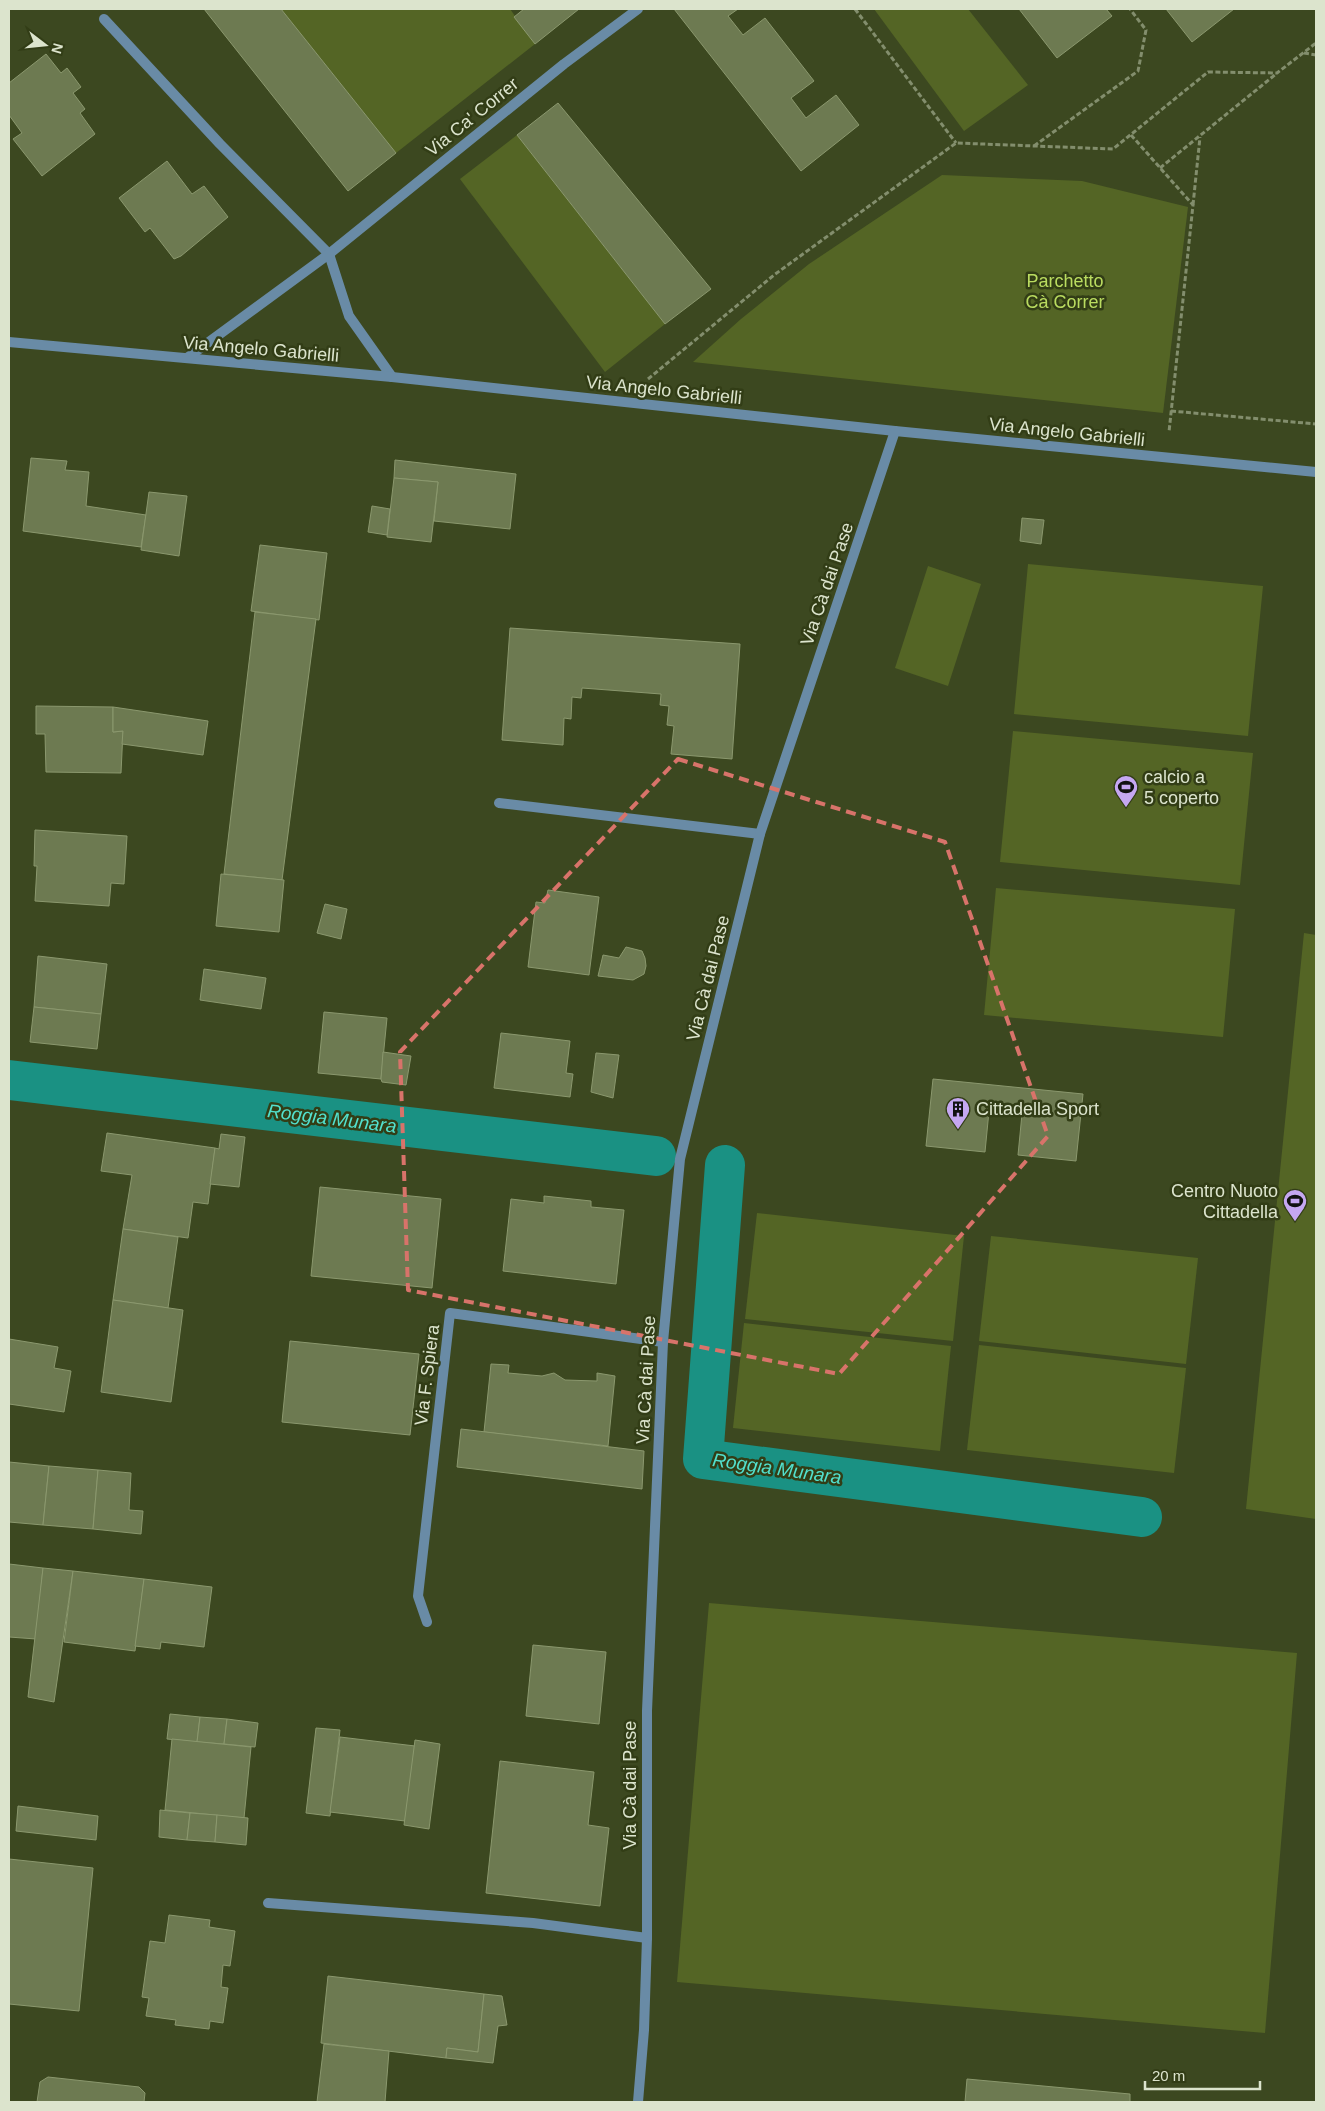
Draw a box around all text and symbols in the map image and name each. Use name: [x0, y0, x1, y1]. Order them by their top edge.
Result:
north arrow: [20, 20, 70, 70]
text: N: [48, 42, 67, 56]
street label: Via Ca' Correr: [422, 74, 522, 160]
park label: Parchetto Cà Correr: [1025, 271, 1105, 312]
street label: Via Angelo Gabrielli: [182, 332, 340, 366]
street label: Via Angelo Gabrielli: [585, 372, 743, 408]
street label: Via Angelo Gabrielli: [988, 414, 1146, 450]
street label: Via Cà dai Pase: [797, 520, 857, 648]
place label: calcio a 5 coperto: [1144, 767, 1219, 808]
sports icon: calcio a 5 coperto: [1113, 774, 1139, 808]
street label: Via Cà dai Pase: [683, 913, 733, 1043]
building icon: Cittadella Sport: [945, 1096, 971, 1130]
place label: Cittadella Sport: [976, 1099, 1099, 1119]
water label: Roggia Munara: [266, 1100, 398, 1137]
place label: Centro Nuoto Cittadella: [1171, 1181, 1279, 1222]
sports icon: Centro Nuoto Cittadella: [1282, 1188, 1308, 1222]
street label: Via Cà dai Pase: [633, 1315, 659, 1445]
street label: Via F. Spiera: [411, 1322, 443, 1427]
water label: Roggia Munara: [711, 1449, 843, 1488]
street label: Via Cà dai Pase: [620, 1721, 640, 1849]
scale bar: [1145, 2058, 1260, 2090]
text: 20 m: [1152, 2067, 1185, 2084]

